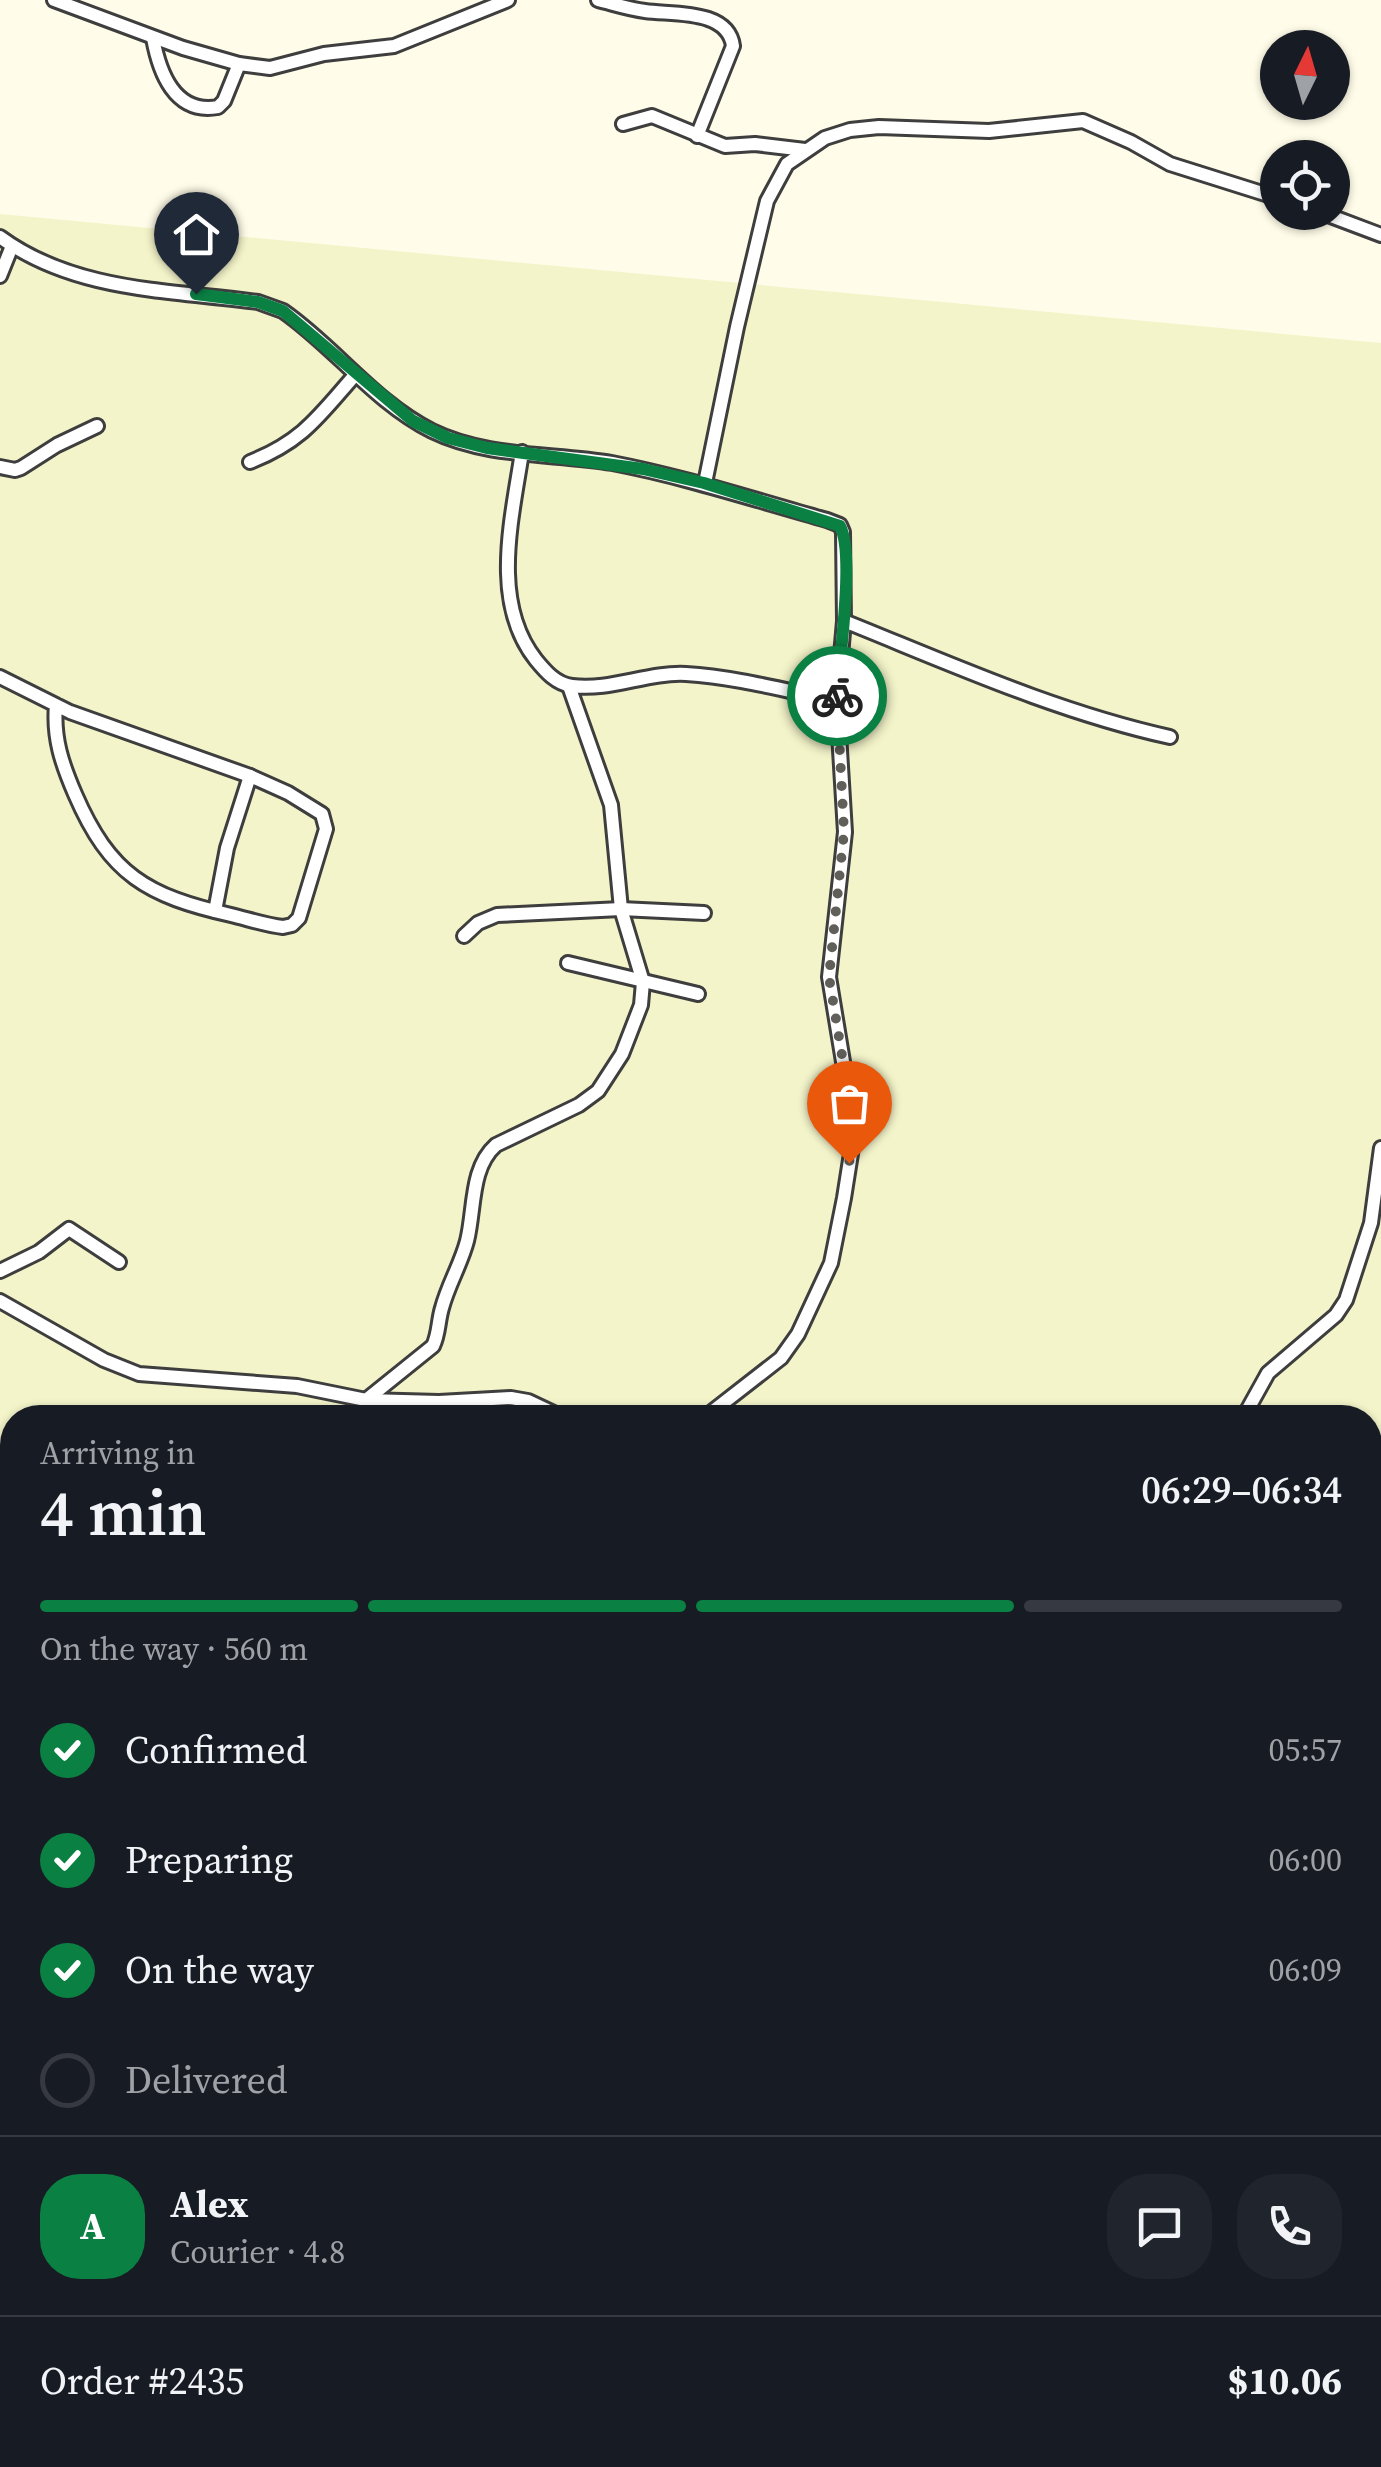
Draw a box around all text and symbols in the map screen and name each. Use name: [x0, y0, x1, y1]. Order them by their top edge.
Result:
north arrow: [1260, 30, 1350, 120]
map controls: [1260, 30, 1350, 230]
button: locate: [1260, 140, 1350, 230]
pin: [154, 192, 239, 295]
icon: home: [169, 207, 224, 262]
courier: [787, 646, 887, 746]
icon: bike: [810, 669, 865, 724]
pin: [807, 1061, 892, 1164]
icon: bag: [822, 1076, 877, 1131]
text: Arriving in: [40, 1431, 195, 1475]
text: 06:29–06:34: [1141, 1464, 1342, 1516]
text: 4 min: [40, 1468, 207, 1557]
text: On the way · 560 m: [40, 1627, 308, 1671]
icon: check: [40, 1723, 95, 1778]
text: Confirmed: [125, 1724, 307, 1776]
text: 05:57: [1268, 1728, 1342, 1772]
icon: check: [40, 1833, 95, 1888]
text: Preparing: [125, 1834, 293, 1886]
text: 06:00: [1268, 1838, 1342, 1882]
icon: check: [40, 1943, 95, 1998]
text: On the way: [125, 1944, 314, 1996]
text: 06:09: [1268, 1948, 1342, 1992]
text: Delivered: [125, 2054, 288, 2106]
button: chat: [1107, 2174, 1212, 2279]
button: phone: [1237, 2174, 1342, 2279]
text: Alex: [170, 2178, 248, 2230]
text: A: [80, 2200, 105, 2252]
text: Courier · 4.8: [170, 2230, 345, 2274]
text: Order #2435: [40, 2355, 244, 2407]
text: $10.06: [1228, 2355, 1342, 2407]

